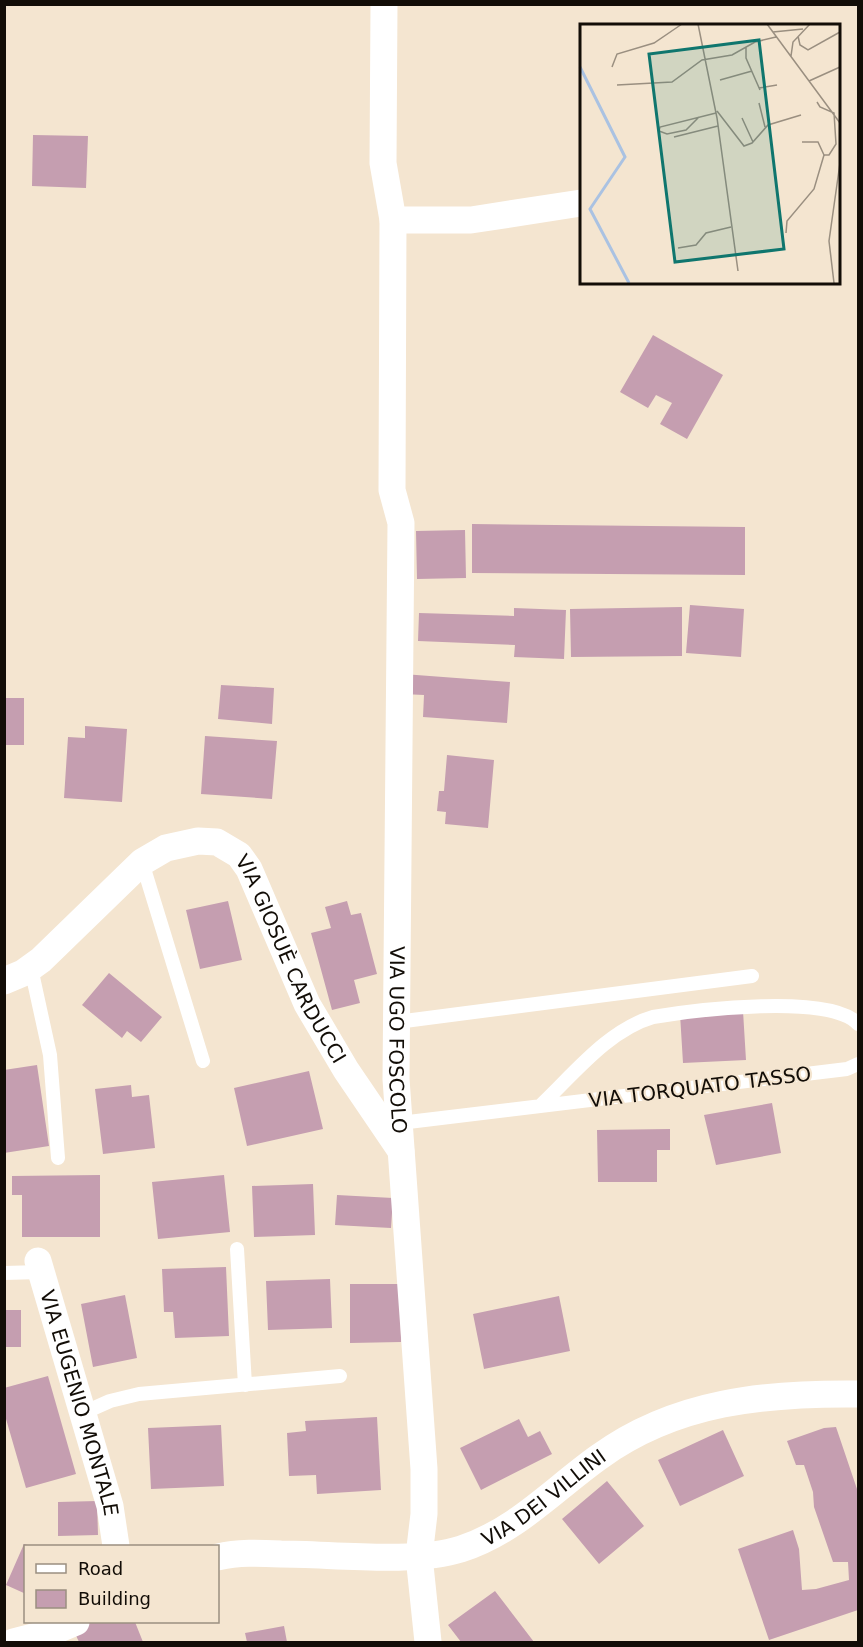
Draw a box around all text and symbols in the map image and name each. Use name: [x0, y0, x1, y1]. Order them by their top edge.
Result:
inset map: [580, 24, 839, 284]
street label: VIA GIOSUÈ CARDUCCI: [230, 850, 351, 1067]
street label: VIA UGO FOSCOLO: [384, 946, 412, 1134]
street label: VIA TORQUATO TASSO: [587, 1061, 813, 1113]
street label: VIA EUGENIO MONTALE: [35, 1287, 123, 1517]
street label: VIA DEI VILLINI: [478, 1444, 610, 1551]
legend: [24, 1545, 219, 1623]
text: Road: [78, 1558, 123, 1579]
text: Building: [78, 1588, 151, 1609]

